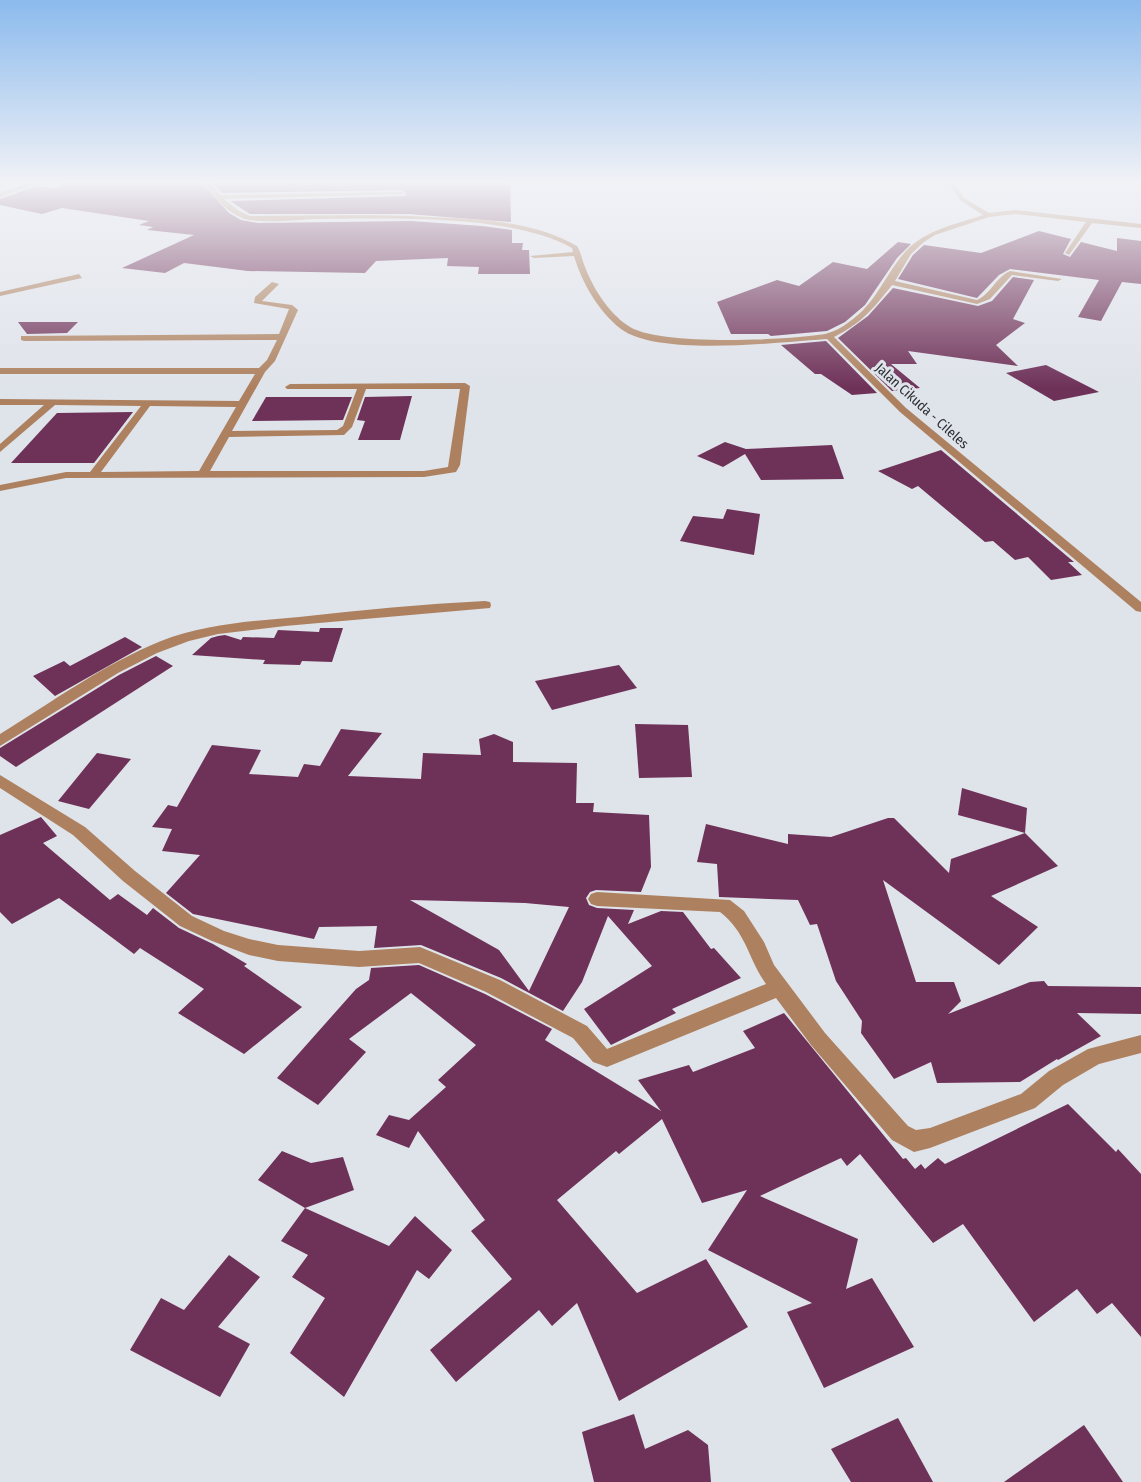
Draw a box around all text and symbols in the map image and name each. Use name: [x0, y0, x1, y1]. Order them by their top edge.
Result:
street label: Jalan Cikuda - Cileles: [872, 360, 972, 452]

